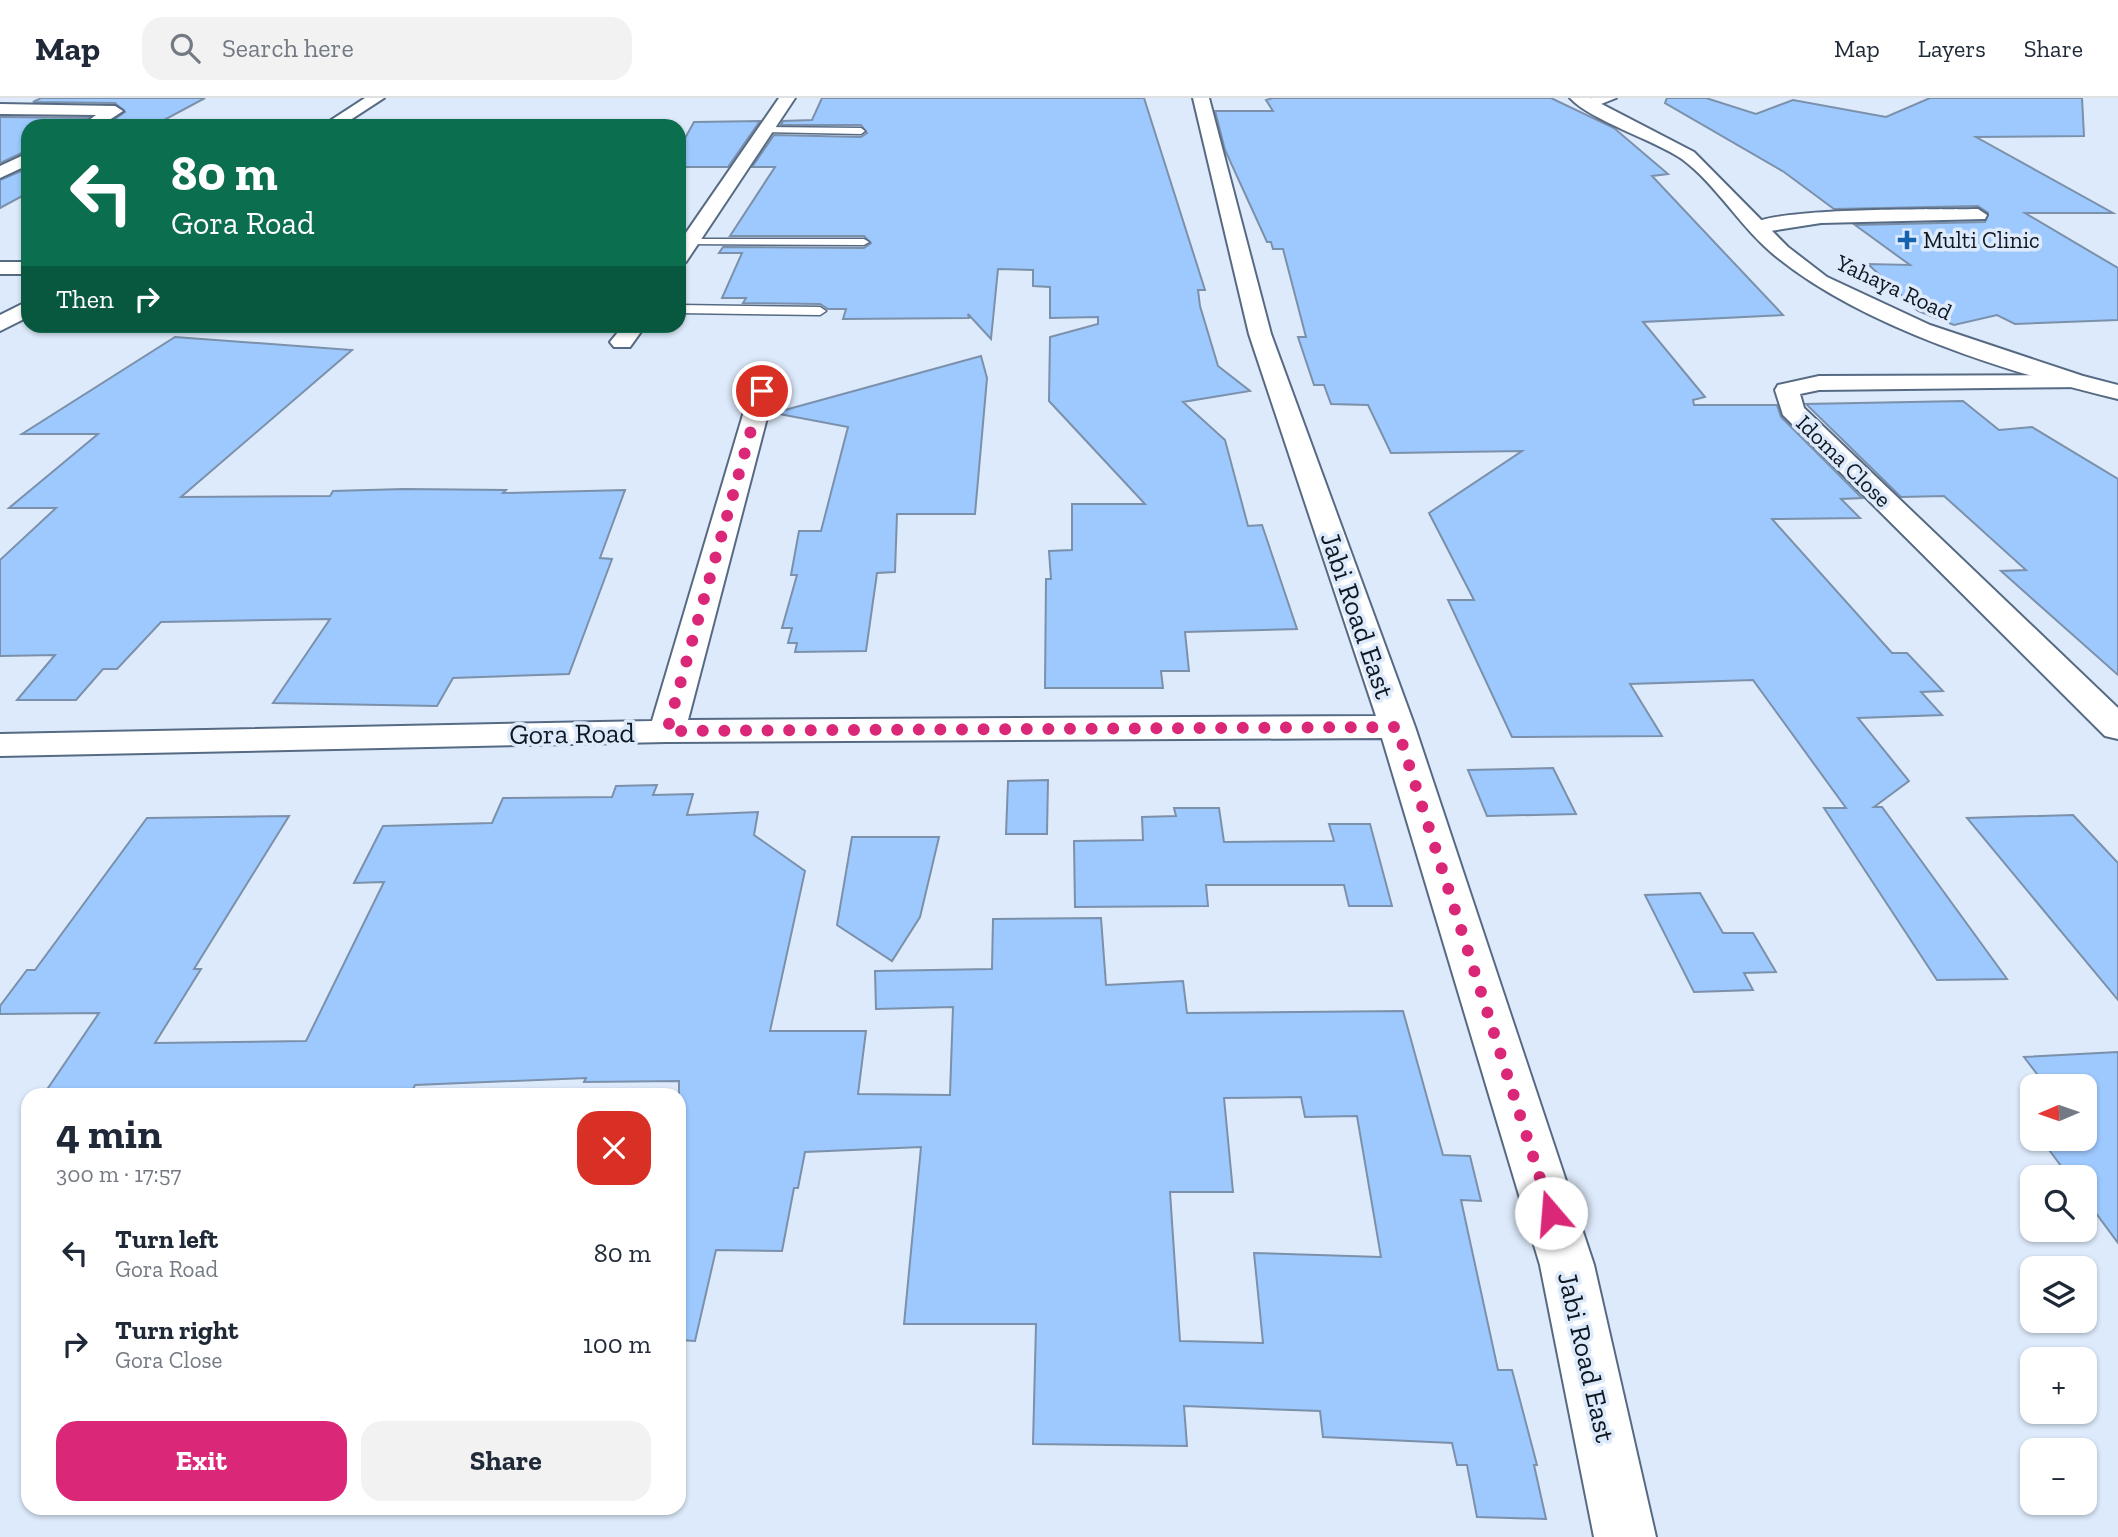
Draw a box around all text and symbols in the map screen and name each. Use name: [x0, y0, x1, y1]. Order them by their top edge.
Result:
search box: [142, 17, 632, 80]
text: Map: [35, 29, 100, 68]
icon: search: [166, 29, 204, 67]
text: Search here: [222, 32, 354, 64]
text: Map: [1834, 34, 1880, 63]
text: Layers: [1918, 34, 1986, 63]
text: Share: [2024, 34, 2083, 63]
text: 80 m: [171, 144, 278, 203]
icon: left: [56, 147, 147, 238]
text: Gora Road: [171, 204, 315, 242]
place label: Multi Clinic: [1923, 226, 2040, 254]
marker: Multi Clinic: [1897, 230, 1917, 250]
street label: Yahaya Road: [1831, 248, 1957, 326]
icon: right: [128, 280, 166, 318]
text: Then: [56, 283, 114, 315]
pin: [732, 361, 792, 421]
icon: arrive: [743, 372, 781, 410]
street label: Idoma Close: [1791, 409, 1897, 513]
street label: Jabi Road East: [1314, 528, 1402, 703]
street label: Gora Road: [509, 716, 635, 751]
north arrow: [2020, 1074, 2096, 1152]
map controls: [2020, 1074, 2097, 1515]
text: 4 min: [56, 1108, 162, 1159]
button: close: [577, 1111, 651, 1185]
text: 300 m · 17:57: [56, 1160, 181, 1188]
button: search: [2020, 1165, 2097, 1242]
position arrow: [1514, 1176, 1588, 1250]
text: Turn left: [115, 1223, 218, 1255]
icon: left: [56, 1234, 94, 1272]
text: 80 m: [594, 1237, 651, 1269]
text: Gora Road: [115, 1255, 218, 1283]
button: layers: [2020, 1256, 2097, 1333]
street label: Jabi Road East: [1551, 1269, 1622, 1446]
text: Turn right: [115, 1314, 238, 1346]
icon: right: [56, 1325, 94, 1363]
text: 100 m: [583, 1328, 651, 1360]
text: Gora Close: [115, 1346, 222, 1374]
button: +: [2020, 1347, 2097, 1424]
button: Exit: [56, 1421, 347, 1501]
button: Share: [361, 1421, 651, 1501]
button: −: [2020, 1438, 2097, 1515]

